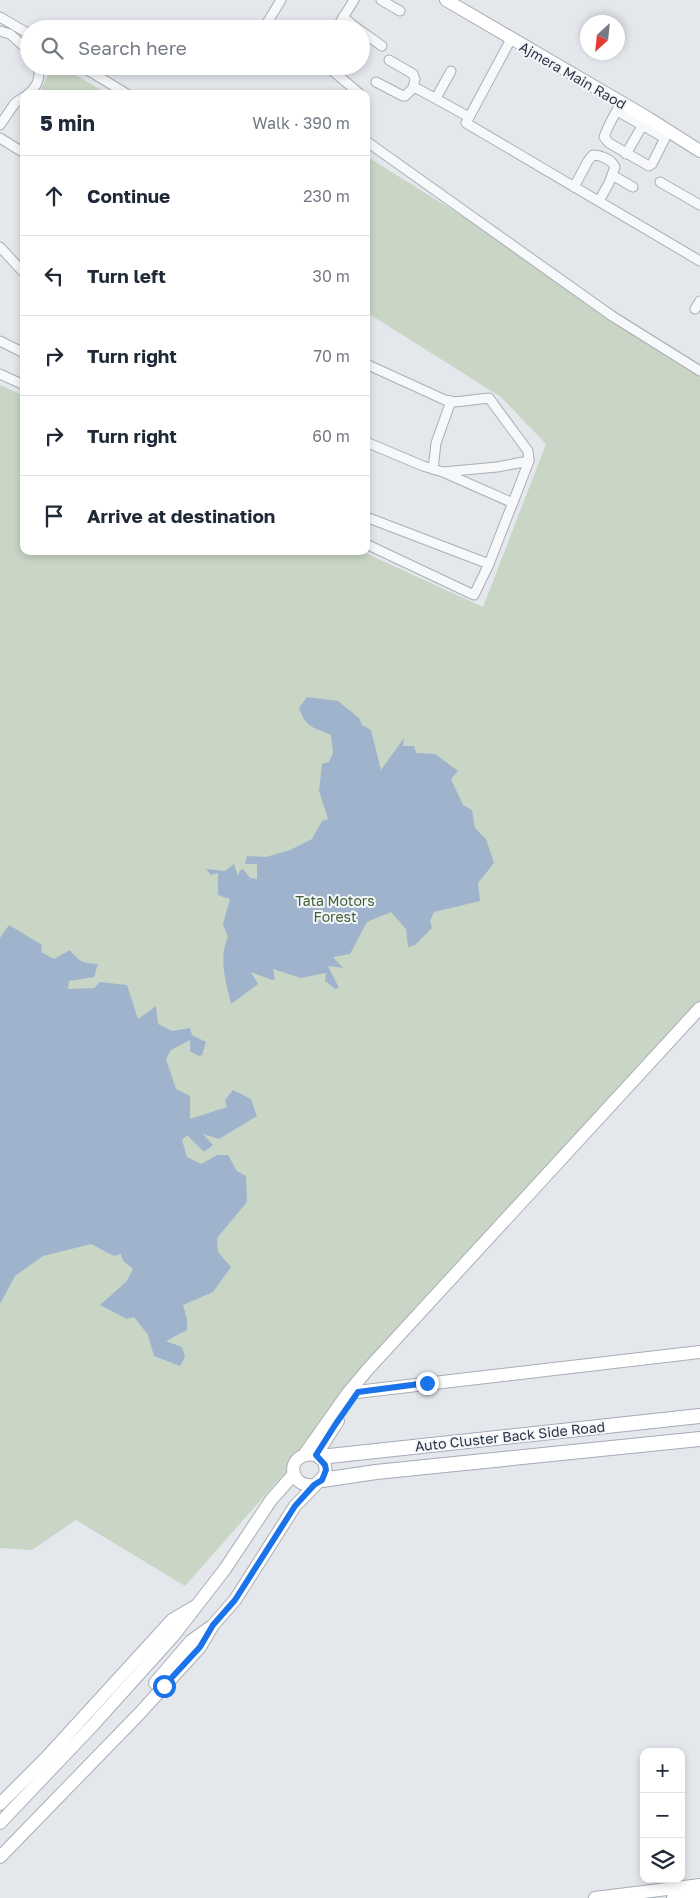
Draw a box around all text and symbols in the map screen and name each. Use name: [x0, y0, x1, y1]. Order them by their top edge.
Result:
north arrow: [580, 15, 625, 60]
search box: [20, 20, 370, 75]
icon: search: [38, 34, 66, 62]
text: Search here: [78, 36, 187, 59]
street label: Ajmera Main Raod: [517, 38, 629, 112]
text: 5 min: [40, 110, 95, 136]
text: Walk · 390 m: [252, 113, 350, 133]
icon: ahead: [40, 182, 68, 210]
text: Continue: [87, 184, 170, 207]
text: 230 m: [303, 186, 350, 206]
icon: left: [40, 262, 68, 290]
text: Turn left: [87, 264, 166, 287]
text: 30 m: [313, 266, 350, 286]
icon: right: [40, 342, 68, 370]
text: Turn right: [87, 344, 177, 367]
text: 70 m: [313, 346, 350, 366]
icon: right: [40, 422, 68, 450]
text: Turn right: [87, 424, 177, 447]
text: 60 m: [312, 426, 350, 446]
icon: arrive: [40, 502, 68, 530]
text: Arrive at destination: [87, 504, 275, 527]
park label: Tata Motors Forest: [295, 892, 375, 925]
route end: [416, 1372, 439, 1395]
street label: Auto Cluster Back Side Road: [414, 1418, 606, 1454]
route start: [153, 1675, 176, 1698]
map controls: [640, 1748, 685, 1883]
button: +: [640, 1748, 685, 1793]
button: −: [640, 1793, 685, 1838]
button: layers: [640, 1838, 685, 1883]

